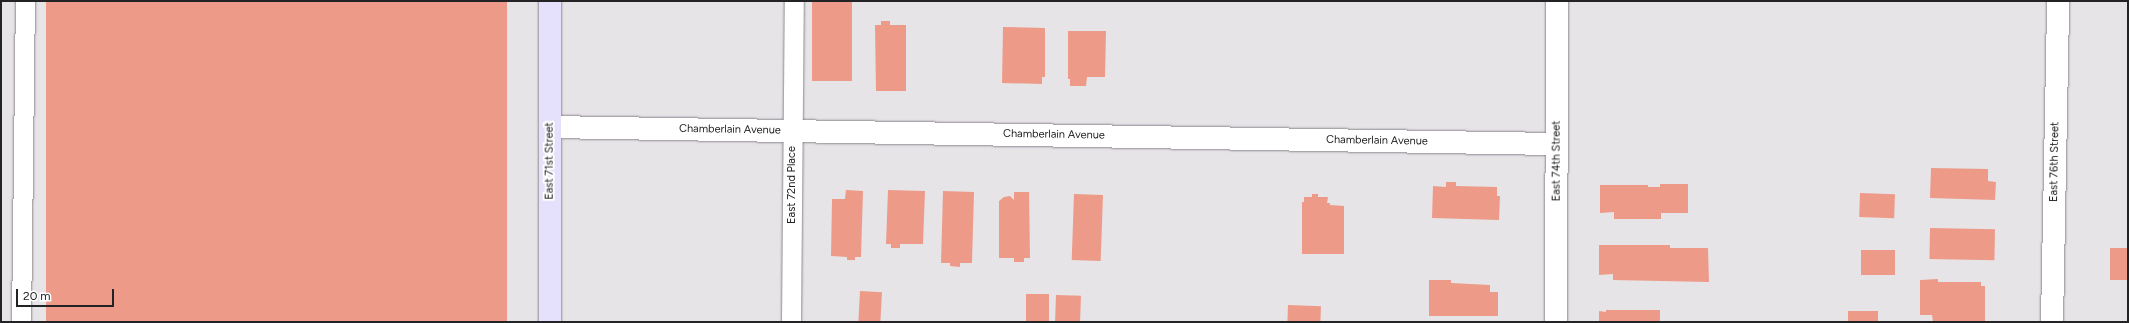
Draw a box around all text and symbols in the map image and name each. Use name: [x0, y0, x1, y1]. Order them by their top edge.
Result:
street label: East 74th Street: [1550, 121, 1564, 201]
street label: East 71st Street: [543, 122, 557, 200]
street label: East 76th Street: [2048, 122, 2062, 202]
street label: Chamberlain Avenue: [679, 123, 781, 137]
street label: Chamberlain Avenue: [1003, 128, 1105, 142]
street label: Chamberlain Avenue: [1326, 134, 1428, 148]
street label: East 72nd Place: [785, 146, 799, 224]
scale bar: [18, 281, 116, 307]
text: 20 m: [23, 289, 51, 303]

